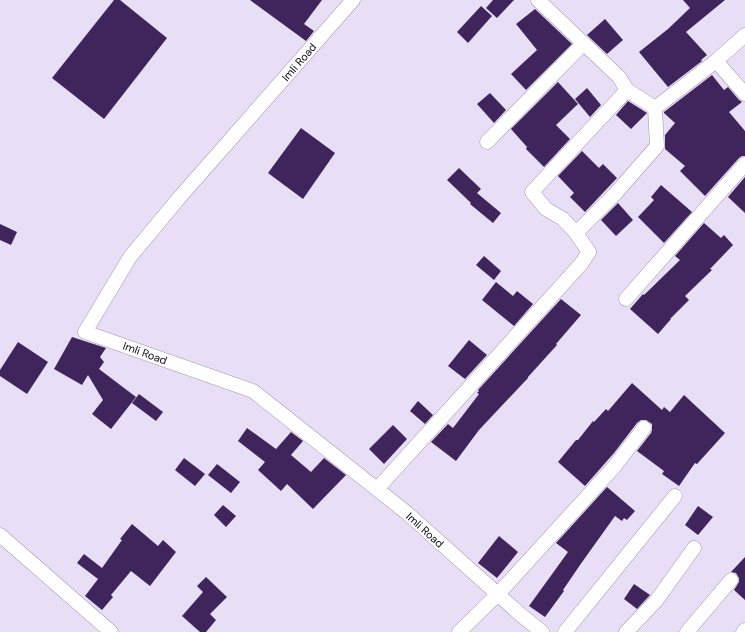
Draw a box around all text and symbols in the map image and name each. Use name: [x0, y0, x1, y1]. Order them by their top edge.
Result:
street label: Imli Road: [279, 40, 319, 84]
street label: Imli Road: [121, 339, 169, 367]
street label: Imli Road: [403, 509, 447, 551]

